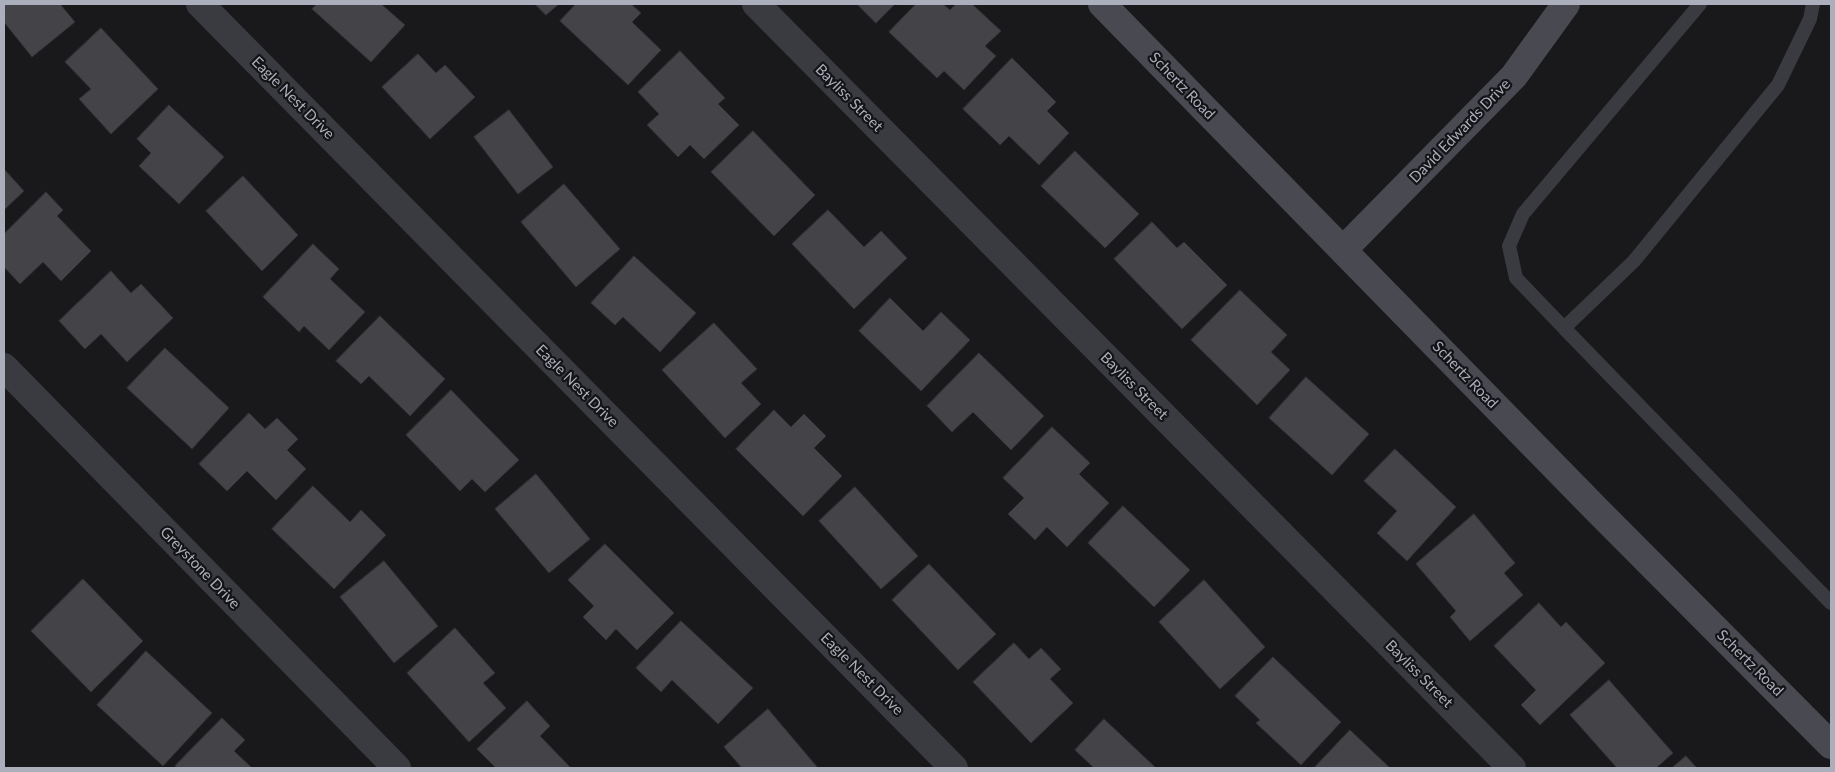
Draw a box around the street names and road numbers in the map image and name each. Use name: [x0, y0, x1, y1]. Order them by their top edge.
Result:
street label: Schertz Road: [1146, 49, 1218, 123]
street label: Eagle Nest Drive: [248, 53, 338, 143]
street label: Bayliss Street: [812, 61, 886, 135]
street label: David Edwards Drive: [1406, 75, 1514, 187]
street label: Schertz Road: [1429, 338, 1501, 412]
street label: Eagle Nest Drive: [532, 341, 622, 431]
street label: Bayliss Street: [1097, 349, 1171, 423]
street label: Greystone Drive: [156, 523, 244, 613]
street label: Schertz Road: [1713, 626, 1787, 700]
street label: Eagle Nest Drive: [817, 629, 907, 719]
street label: Bayliss Street: [1382, 637, 1456, 711]

